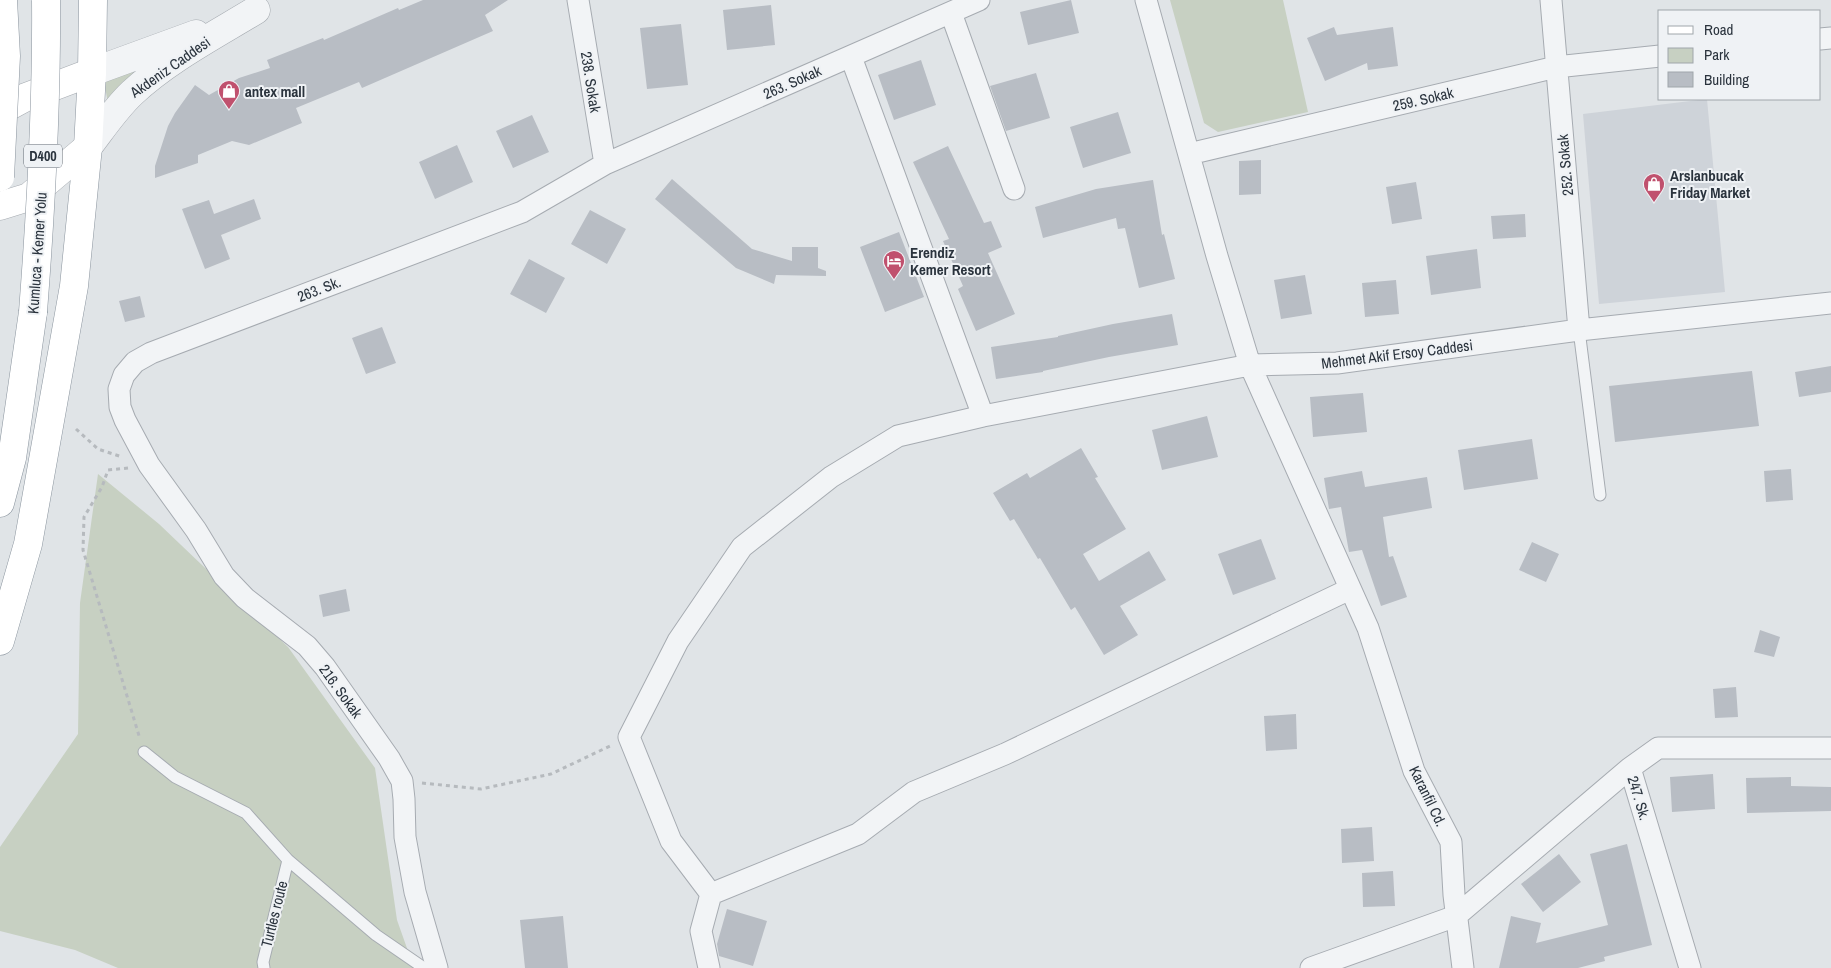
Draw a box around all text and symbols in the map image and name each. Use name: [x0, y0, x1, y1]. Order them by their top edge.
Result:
legend: [1658, 10, 1821, 100]
text: Road: [1704, 19, 1733, 40]
street label: Akdeniz Caddesi: [125, 32, 214, 103]
text: Park: [1704, 44, 1730, 65]
street label: 238. Sokak: [576, 50, 606, 115]
street label: 263. Sokak: [760, 60, 825, 104]
text: Building: [1704, 69, 1749, 90]
shop icon: antex mall: [217, 79, 241, 110]
place label: antex mall: [245, 81, 305, 102]
street label: 259. Sokak: [1391, 82, 1456, 116]
street label: 252. Sokak: [1552, 133, 1578, 197]
road number: D400: [24, 144, 62, 168]
place label: Arslanbucak Friday Market: [1670, 165, 1750, 203]
shop icon: Arslanbucak Friday Market: [1642, 172, 1666, 203]
street label: Kumluca - Kemer Yolu: [22, 191, 52, 315]
place label: Erendiz Kemer Resort: [910, 242, 991, 280]
hotel icon: Erendiz Kemer Resort: [882, 249, 906, 280]
street label: 263. Sk.: [294, 271, 344, 307]
street label: Mehmet Akif Ersoy Caddesi: [1320, 334, 1474, 374]
street label: 216. Sokak: [314, 660, 368, 723]
street label: Karanfil Cd.: [1404, 762, 1452, 830]
street label: 247. Sk.: [1622, 773, 1656, 823]
street label: Turtles route: [256, 878, 292, 950]

